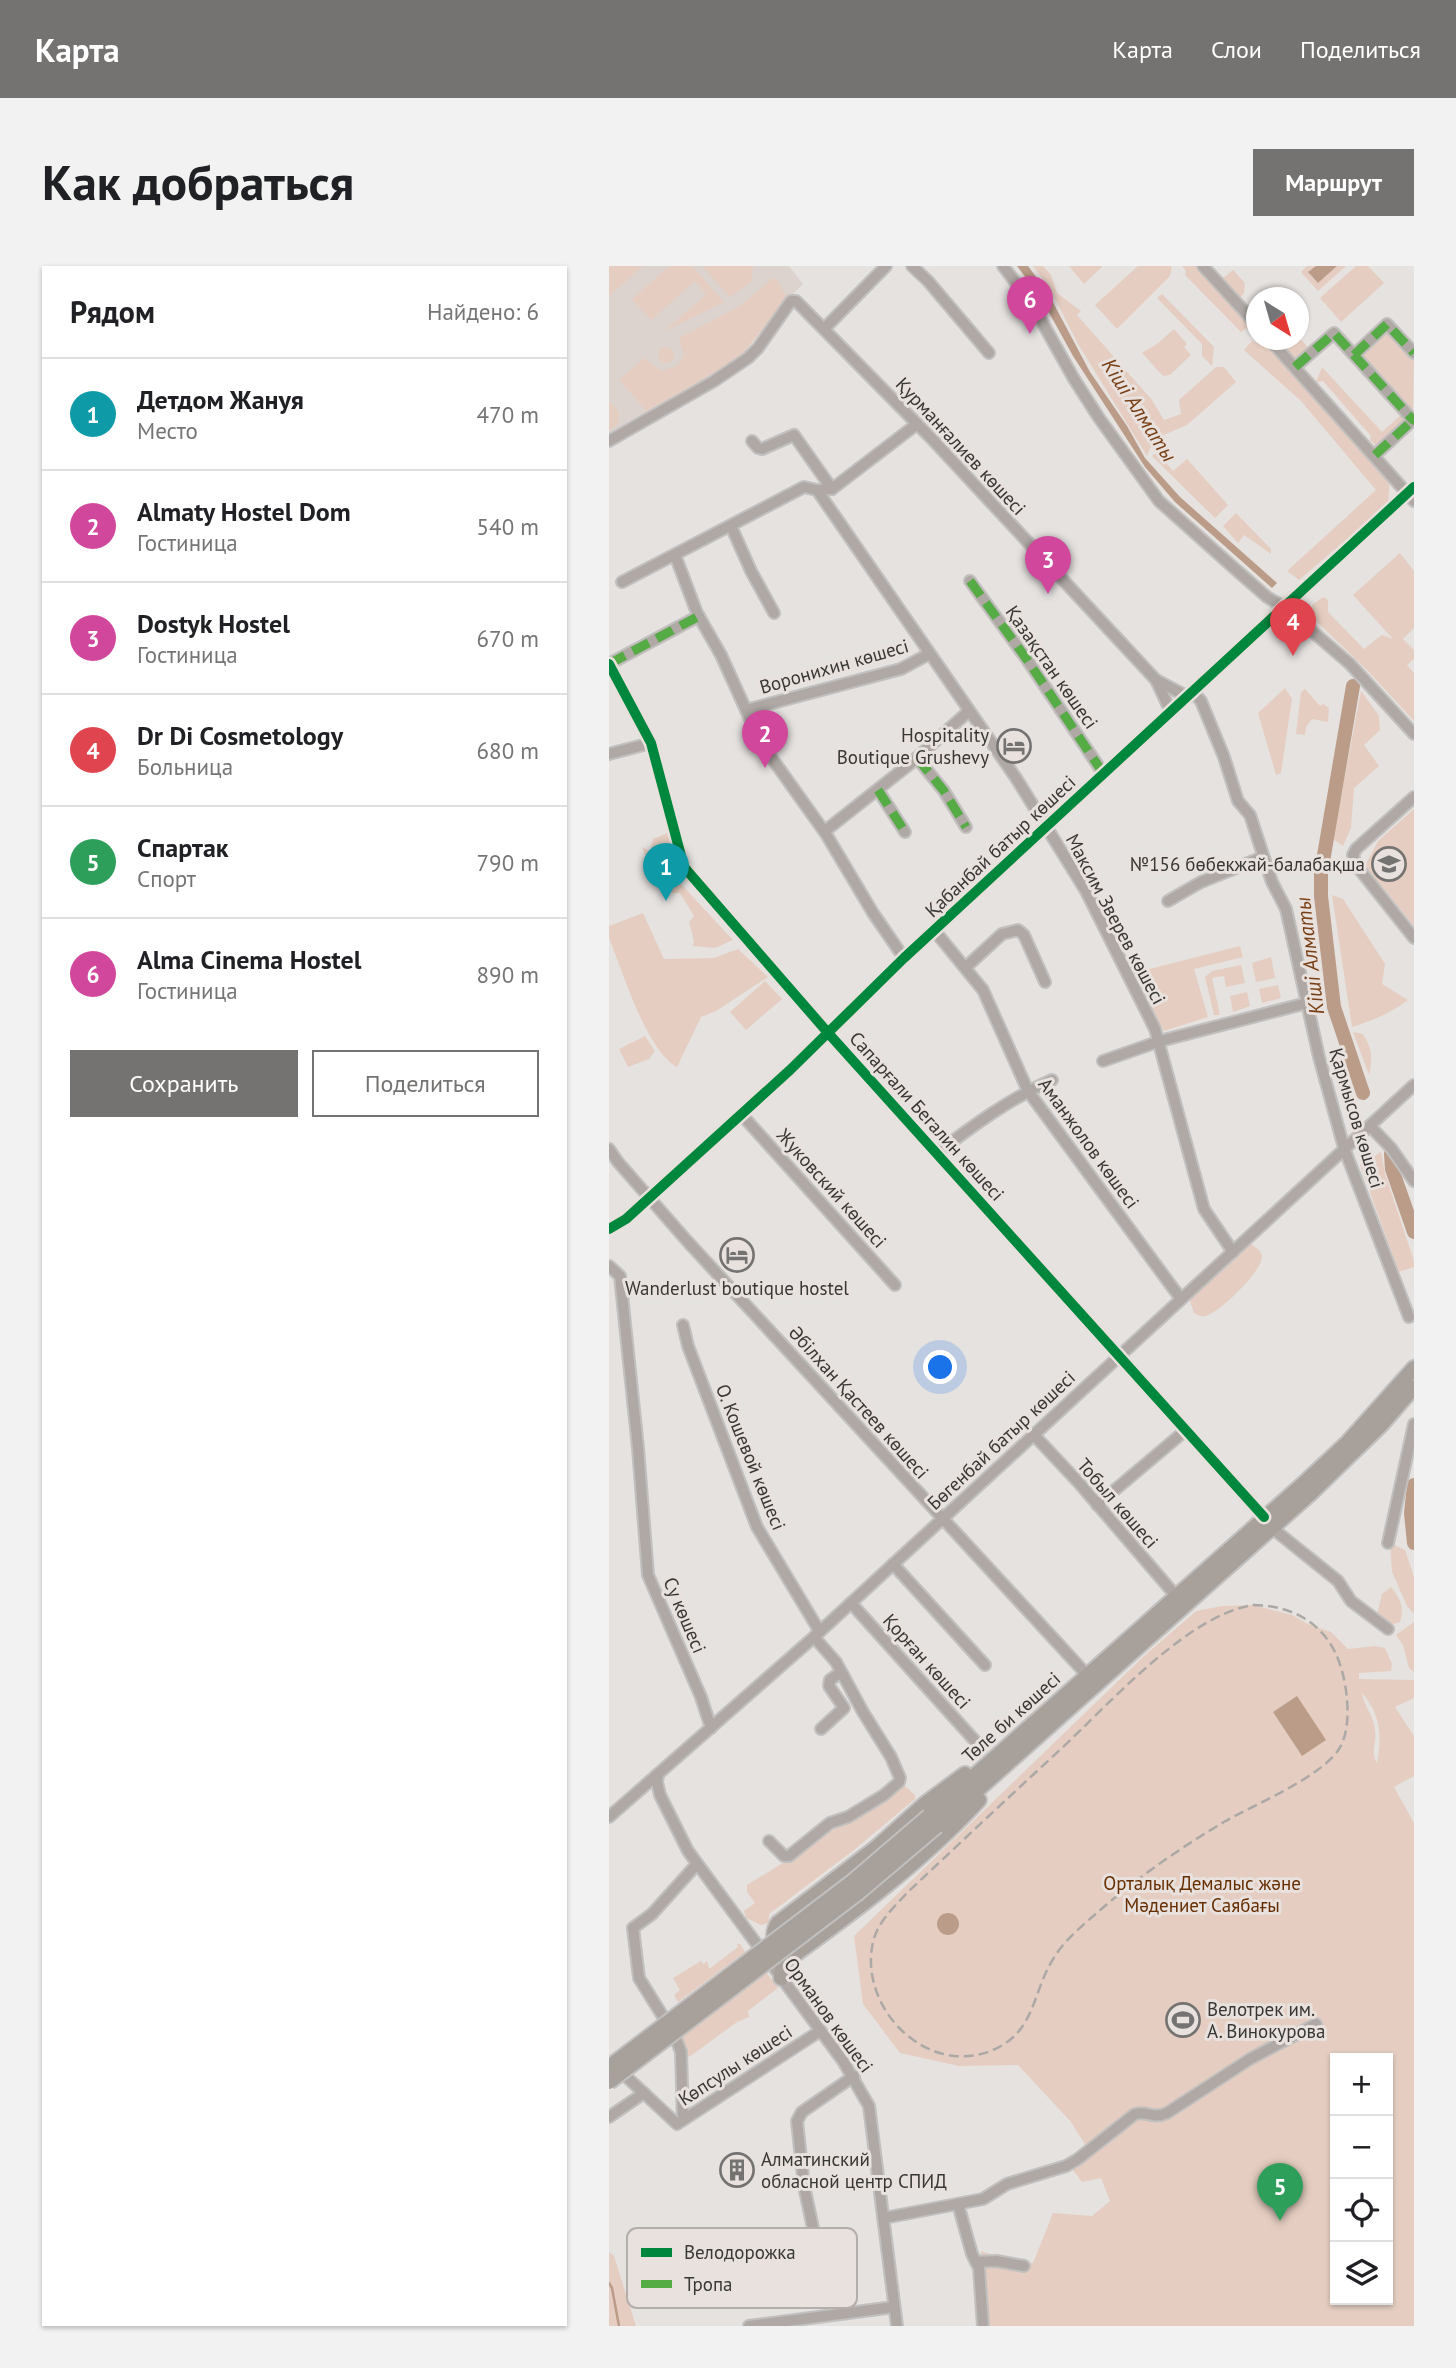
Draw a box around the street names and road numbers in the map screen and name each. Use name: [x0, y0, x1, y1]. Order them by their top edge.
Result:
street label: Қурманғалиев көшесі: [891, 372, 1031, 520]
street label: Қазақстан көшесі: [1001, 601, 1103, 733]
street label: Воронихин көшесі: [757, 633, 911, 699]
street label: Қабанбай батыр көшесі: [920, 770, 1080, 922]
street label: Максим Зверев көшесі: [1061, 830, 1171, 1008]
street label: Сапарғали Бегалин көшесі: [845, 1026, 1009, 1206]
street label: Қармысов көшесі: [1324, 1045, 1390, 1191]
street label: Аманжолов көшесі: [1033, 1073, 1145, 1213]
street label: Жуковский көшесі: [771, 1123, 892, 1253]
street label: Әбілхан Қастеев көшесі: [784, 1320, 934, 1484]
street label: Бөгенбай батыр көшесі: [922, 1365, 1080, 1515]
street label: О. Кошевой көшесі: [711, 1380, 791, 1534]
street label: Тобыл көшесі: [1072, 1453, 1164, 1553]
street label: Су көшесі: [658, 1573, 712, 1657]
street label: Қорған көшесі: [878, 1608, 976, 1714]
street label: Төле би көшесі: [957, 1667, 1065, 1767]
street label: Орманов көшесі: [779, 1953, 879, 2077]
street label: Көпсулы көшесі: [674, 2019, 796, 2111]

